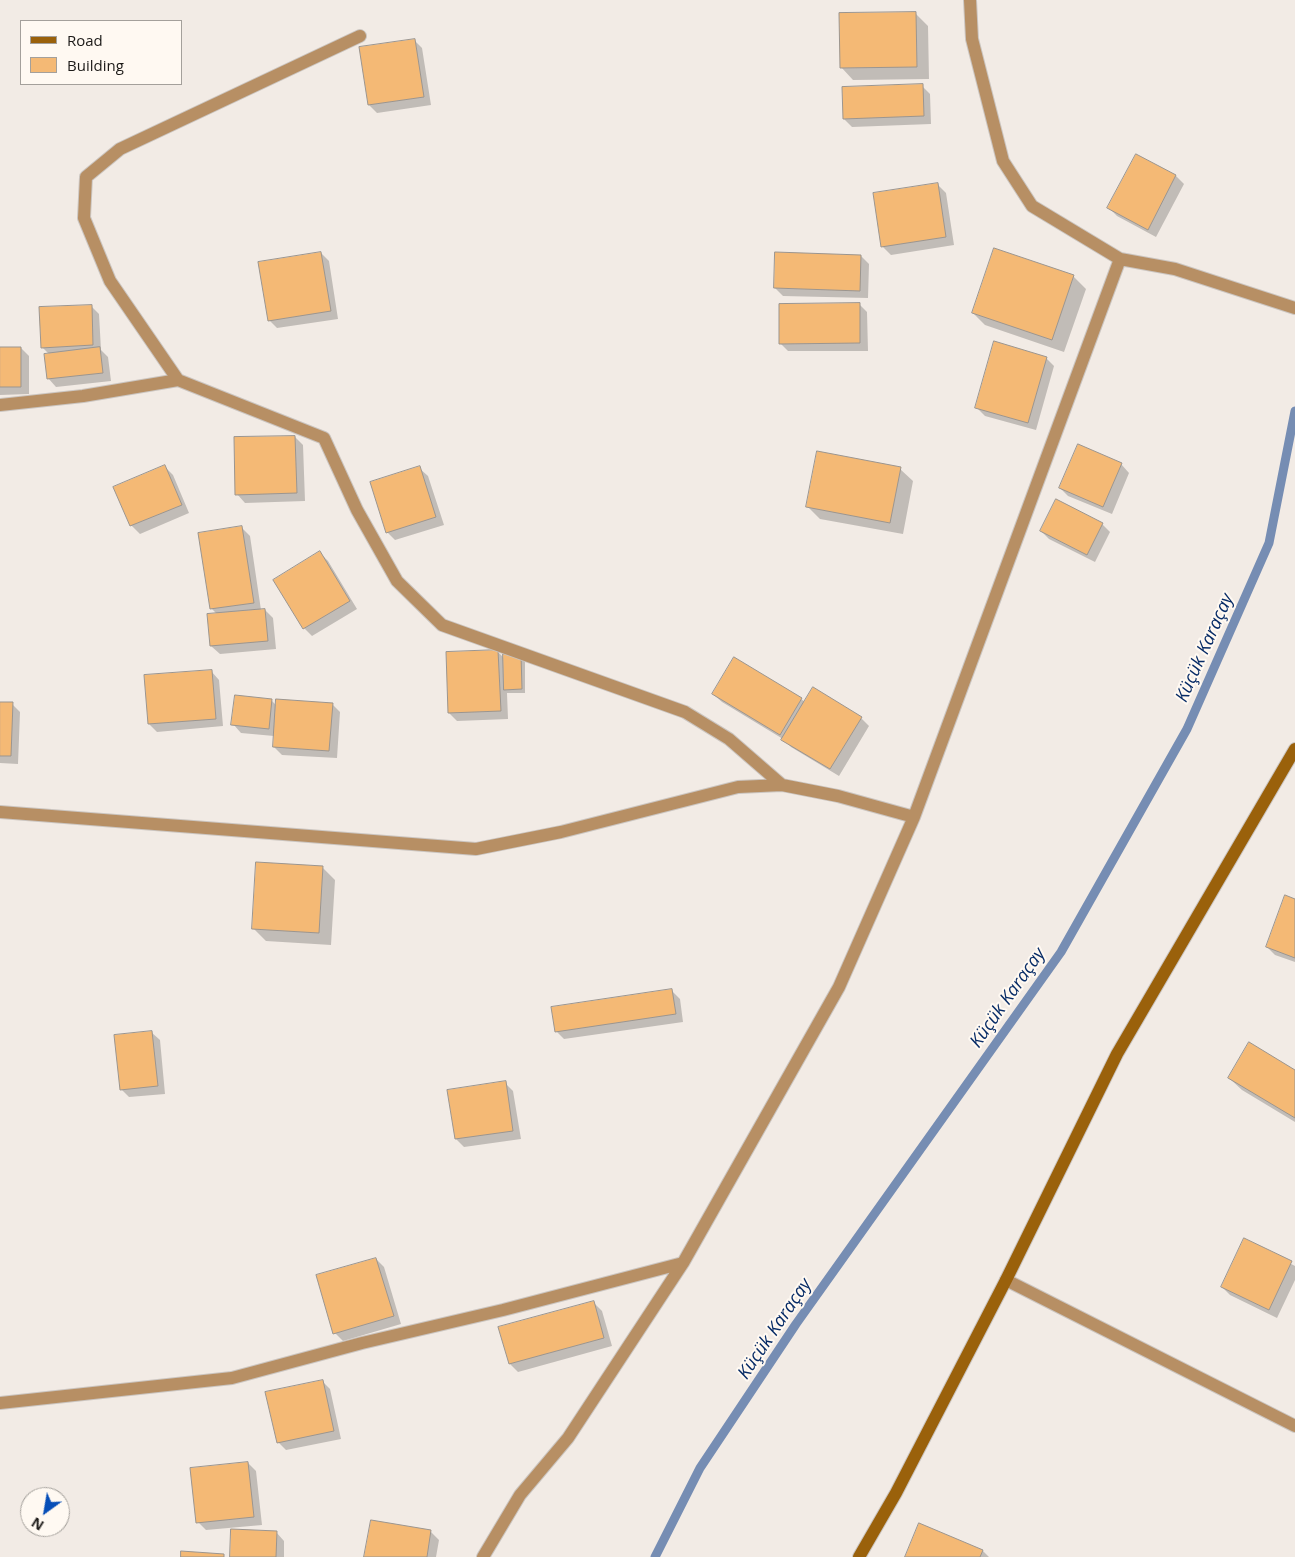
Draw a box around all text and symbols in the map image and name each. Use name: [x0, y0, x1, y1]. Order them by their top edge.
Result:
legend: [20, 20, 182, 85]
text: Road: [67, 30, 103, 50]
text: Building: [67, 55, 124, 75]
water label: Küçük Karaçay: [1171, 590, 1239, 706]
water label: Küçük Karaçay: [966, 944, 1050, 1052]
water label: Küçük Karaçay: [733, 1275, 817, 1383]
north arrow: [20, 1487, 70, 1537]
text: N: [27, 1513, 47, 1535]

